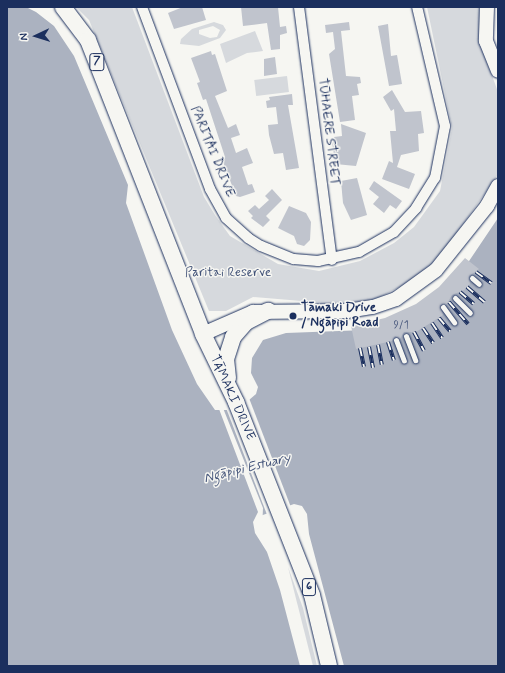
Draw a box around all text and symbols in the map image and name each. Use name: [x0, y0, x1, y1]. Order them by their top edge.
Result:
north arrow: [16, 16, 56, 56]
text: N: [17, 33, 31, 41]
road number: 7: [89, 52, 105, 72]
street label: TŪHAERE STREET: [314, 77, 342, 187]
street label: PARITAI DRIVE: [186, 104, 238, 200]
park label: Paritai Reserve: [185, 265, 271, 281]
place label: Tāmaki Drive / Ngāpipi Road: [301, 301, 378, 332]
marker: Tāmaki Drive / Ngāpipi Road: [288, 311, 298, 321]
house number: 9/1: [393, 318, 409, 332]
street label: TĀMAKI DRIVE: [205, 350, 259, 446]
water label: Ngāpipi Estuary: [202, 449, 292, 487]
road number: 6: [301, 577, 317, 597]

